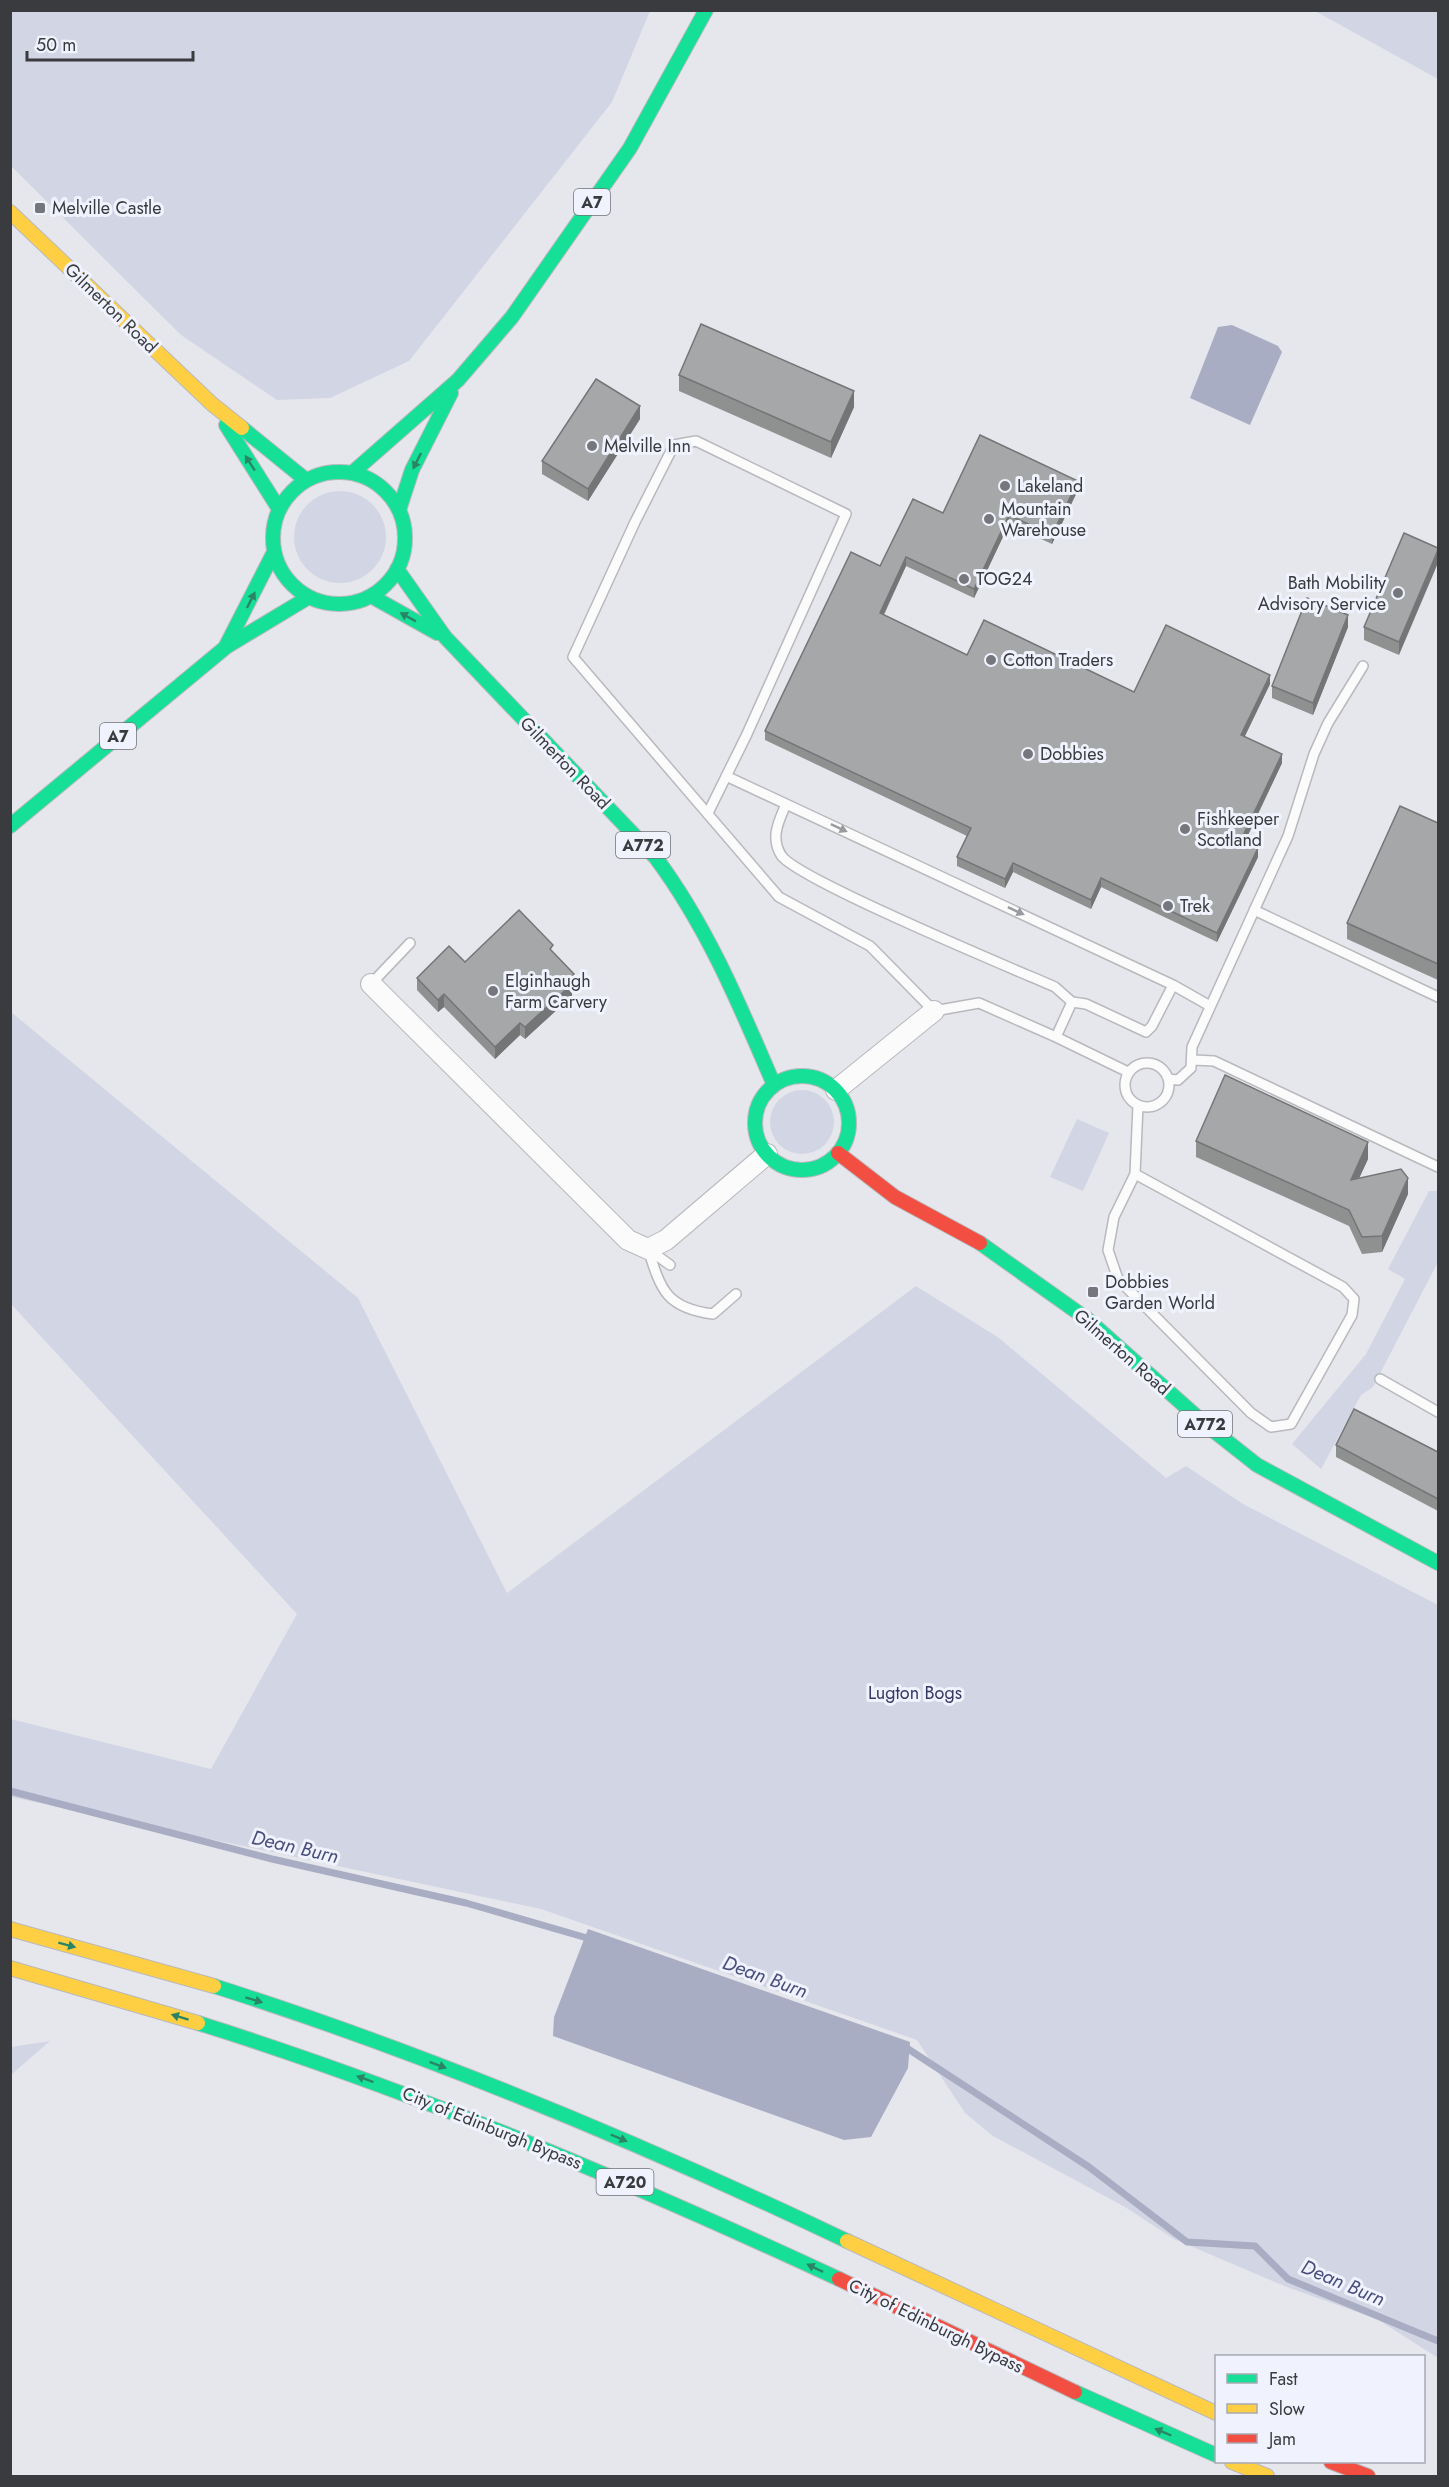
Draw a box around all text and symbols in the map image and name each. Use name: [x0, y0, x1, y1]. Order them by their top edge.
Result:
scale bar: [27, 24, 194, 62]
text: 50 m: [36, 32, 76, 58]
road number: A7: [574, 189, 610, 215]
place label: Melville Castle: [52, 195, 162, 221]
marker: Melville Castle: [33, 201, 47, 215]
street label: Gilmerton Road: [59, 257, 163, 359]
place label: Melville Inn: [604, 433, 691, 459]
marker: Melville Inn: [585, 439, 599, 453]
one-way arrow: [412, 453, 421, 470]
one-way arrow: [245, 455, 256, 471]
place label: Lakeland: [1017, 473, 1083, 499]
marker: Lakeland: [998, 479, 1012, 493]
place label: Mountain Warehouse: [1001, 496, 1086, 543]
marker: Mountain Warehouse: [982, 512, 996, 526]
place label: TOG24: [976, 566, 1032, 592]
place label: Bath Mobility Advisory Service: [1258, 570, 1386, 617]
marker: TOG24: [957, 572, 971, 586]
marker: Bath Mobility Advisory Service: [1391, 586, 1405, 600]
one-way arrow: [246, 592, 256, 609]
one-way arrow: [399, 612, 416, 622]
place label: Cotton Traders: [1003, 647, 1113, 673]
marker: Cotton Traders: [984, 653, 998, 667]
street label: Gilmerton Road: [514, 711, 616, 815]
road number: A7: [100, 723, 136, 749]
place label: Dobbies: [1040, 741, 1104, 767]
marker: Dobbies: [1021, 747, 1035, 761]
place label: Fishkeeper Scotland: [1197, 806, 1280, 853]
marker: Fishkeeper Scotland: [1178, 822, 1192, 836]
one-way arrow: [831, 824, 848, 833]
road number: A772: [616, 832, 670, 858]
place label: Trek: [1180, 893, 1210, 919]
marker: Trek: [1161, 899, 1175, 913]
one-way arrow: [1007, 907, 1024, 916]
place label: Elginhaugh Farm Carvery: [505, 968, 607, 1015]
marker: Elginhaugh Farm Carvery: [486, 984, 500, 998]
place label: Dobbies Garden World: [1105, 1269, 1215, 1316]
marker: Dobbies Garden World: [1086, 1285, 1100, 1299]
street label: Gilmerton Road: [1068, 1303, 1176, 1401]
road number: A772: [1178, 1411, 1232, 1437]
park label: Lugton Bogs: [868, 1680, 962, 1706]
water label: Dean Burn: [249, 1823, 341, 1871]
one-way arrow: [58, 1940, 76, 1950]
water label: Dean Burn: [719, 1948, 811, 2006]
one-way arrow: [245, 1996, 263, 2005]
one-way arrow: [171, 2012, 189, 2021]
one-way arrow: [429, 2061, 447, 2071]
one-way arrow: [355, 2074, 373, 2084]
street label: City of Edinburgh Bypass: [398, 2080, 586, 2176]
one-way arrow: [610, 2133, 628, 2143]
road number: A720: [596, 2169, 654, 2195]
water label: Dean Burn: [1297, 2252, 1389, 2314]
one-way arrow: [807, 2263, 824, 2273]
street label: City of Edinburgh Bypass: [844, 2272, 1028, 2380]
legend: [1215, 2355, 1425, 2463]
text: Fast: [1269, 2366, 1298, 2392]
text: Slow: [1269, 2396, 1306, 2422]
text: Jam: [1267, 2426, 1296, 2452]
one-way arrow: [1154, 2427, 1171, 2436]

